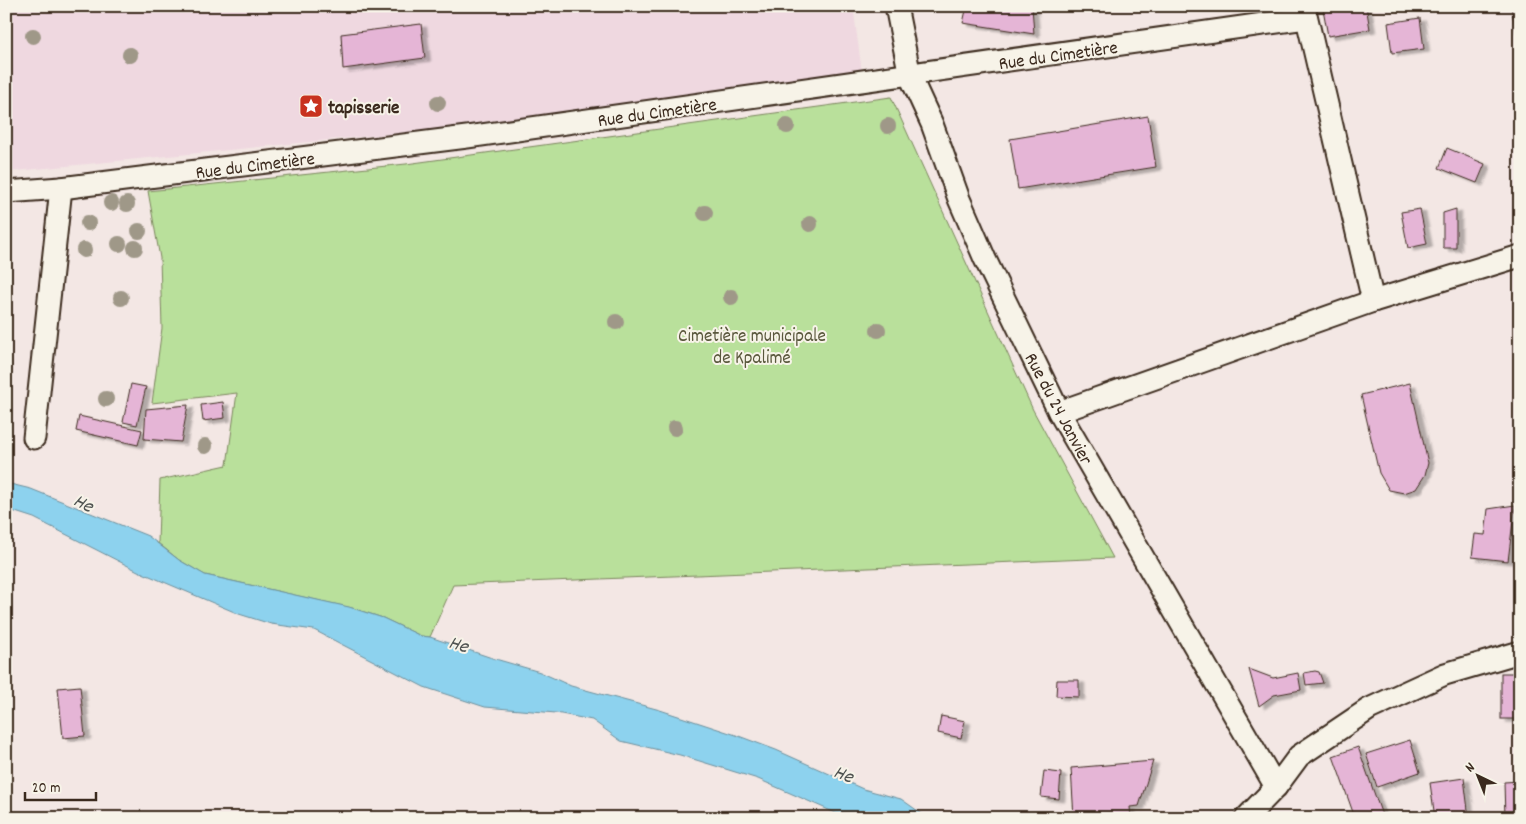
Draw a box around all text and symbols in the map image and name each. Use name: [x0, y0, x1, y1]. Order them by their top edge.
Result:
street label: Rue du Cimetière: [997, 36, 1120, 79]
place icon: tapisserie: [298, 93, 324, 119]
street label: Rue du Cimetière: [596, 93, 719, 136]
place label: tapisserie: [328, 96, 399, 123]
street label: Rue du Cimetière: [194, 147, 317, 188]
park label: Cimetière municipale de Kpalimé: [678, 324, 826, 373]
street label: Rue du 24 Janvier: [1016, 349, 1098, 471]
water label: He: [68, 488, 99, 522]
water label: He: [445, 630, 472, 662]
north arrow: [1454, 752, 1504, 802]
text: N: [1461, 758, 1480, 778]
water label: He: [829, 759, 858, 793]
scale bar: [25, 769, 96, 801]
text: 20 m: [32, 778, 60, 800]

